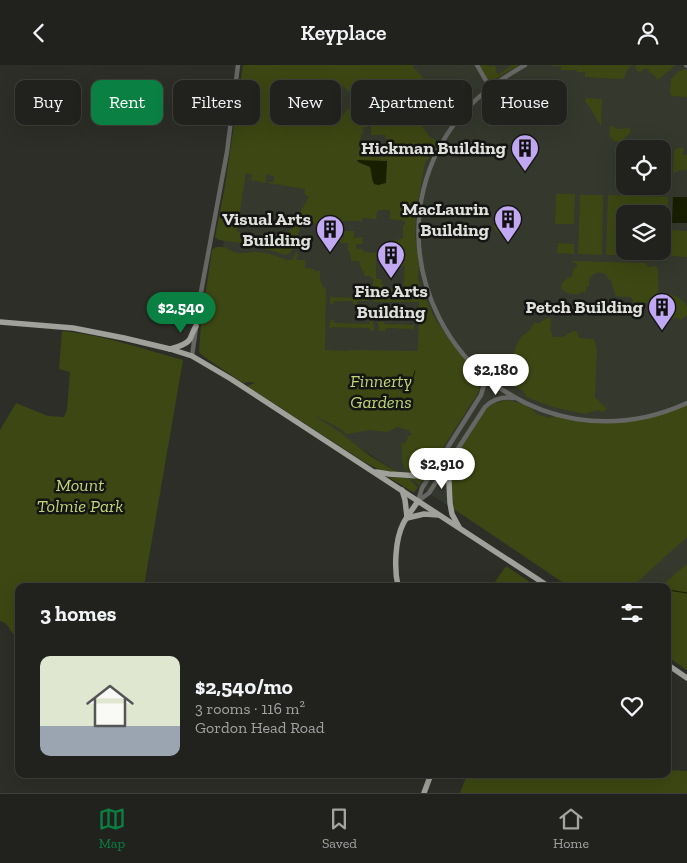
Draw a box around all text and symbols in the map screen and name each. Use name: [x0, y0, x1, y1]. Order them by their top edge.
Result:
icon: back: [25, 19, 53, 47]
text: Keyplace: [300, 19, 387, 46]
icon: person: [634, 19, 662, 47]
chip: Buy: [15, 80, 81, 125]
chip: Rent: [91, 80, 163, 125]
chip: Filters: [173, 80, 260, 125]
chip: New: [270, 80, 341, 125]
chip: Apartment: [351, 80, 472, 125]
chip: House: [482, 80, 567, 125]
building icon: Hickman Building: [510, 133, 540, 172]
place label: Hickman Building: [361, 137, 506, 159]
map controls: [616, 140, 671, 260]
button: locate: [616, 140, 671, 195]
place label: MacLaurin Building: [402, 198, 489, 241]
building icon: MacLaurin Building: [493, 204, 523, 243]
button: layers: [616, 205, 671, 260]
place label: Visual Arts Building: [222, 208, 311, 251]
building icon: Visual Arts Building: [315, 214, 345, 253]
building icon: Fine Arts Building: [376, 240, 406, 279]
place label: Fine Arts Building: [354, 280, 428, 323]
pin: $2,540: [140, 291, 222, 334]
building icon: Petch Building: [647, 292, 677, 331]
place label: Petch Building: [526, 296, 643, 318]
text: $2,540: [158, 298, 204, 317]
pin: $2,180: [455, 353, 537, 396]
text: $2,180: [474, 360, 518, 379]
park label: Finnerty Gardens: [350, 370, 412, 413]
pin: $2,910: [401, 447, 483, 490]
text: $2,910: [420, 454, 464, 473]
park label: Mount Tolmie Park: [37, 474, 123, 517]
icon: filters: [618, 599, 646, 627]
text: 3 homes: [40, 601, 116, 626]
text: $2,540/mo: [195, 674, 293, 699]
icon: home: [80, 676, 140, 736]
icon: heart: [618, 692, 646, 720]
text: 3 rooms · 116 m²: [195, 699, 305, 718]
text: Gordon Head Road: [195, 718, 325, 737]
tab: Map: [98, 805, 126, 852]
tab: Saved: [322, 805, 357, 852]
tab: Home: [553, 805, 589, 852]

